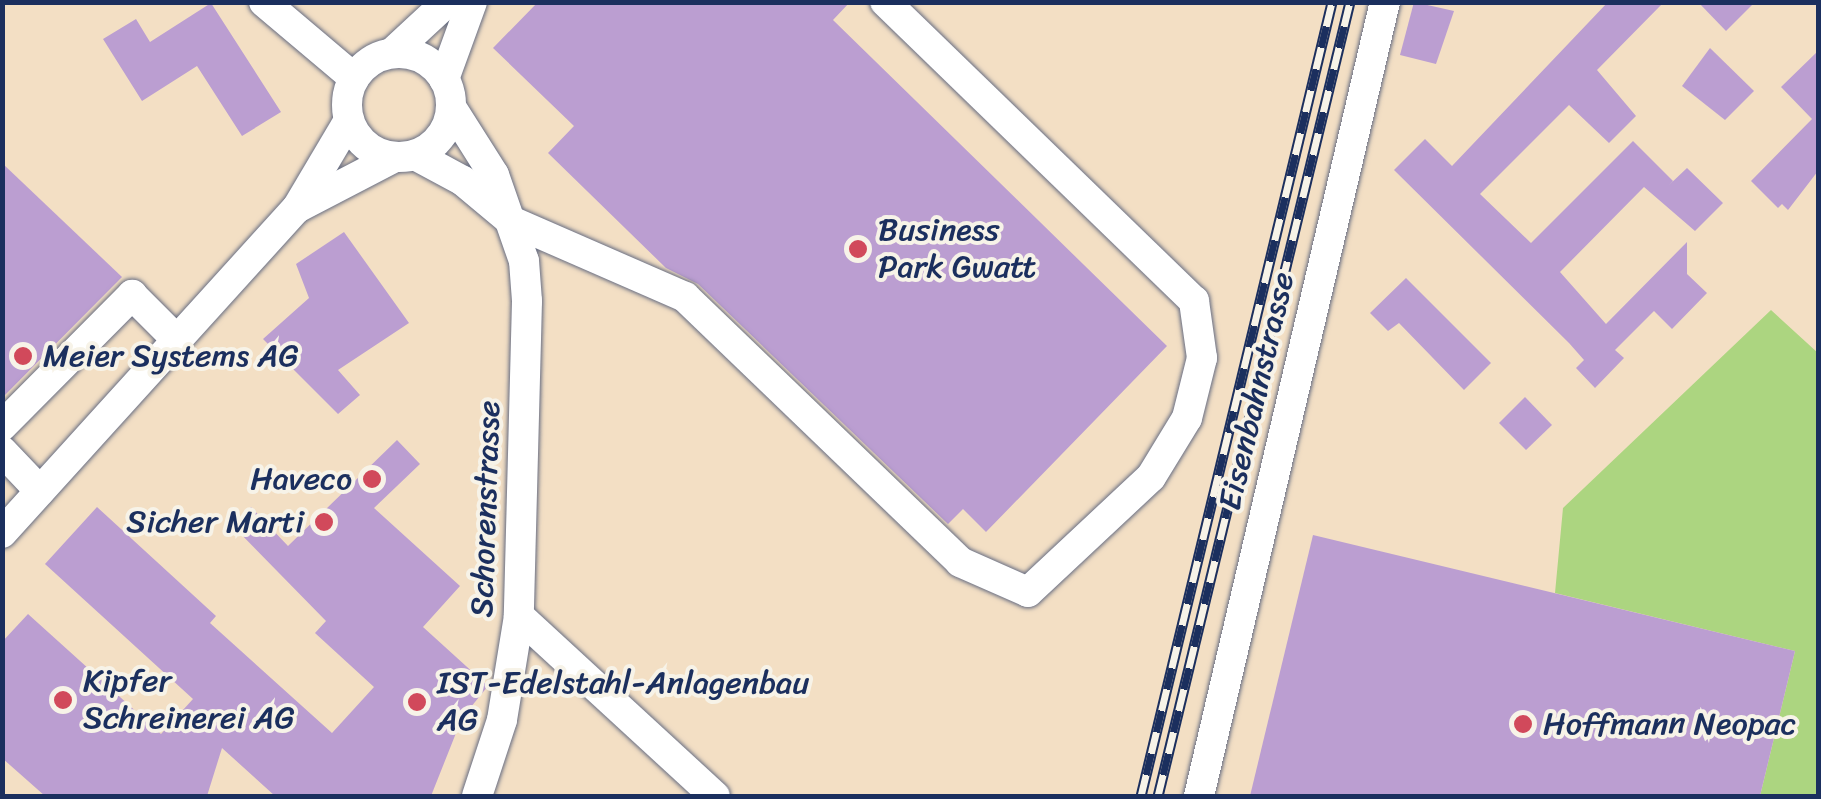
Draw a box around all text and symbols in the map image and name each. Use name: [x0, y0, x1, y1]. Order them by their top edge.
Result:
place label: Business Park Gwatt: [878, 212, 1036, 287]
marker: Business Park Gwatt: [847, 238, 869, 260]
street label: Eisenbahnstrasse: [1211, 268, 1303, 514]
place label: Meier Systems AG: [43, 337, 301, 375]
marker: Meier Systems AG: [12, 345, 34, 367]
street label: Schorenstrasse: [463, 400, 509, 618]
place label: Haveco: [250, 460, 352, 498]
marker: Haveco: [361, 468, 383, 490]
place label: Sicher Marti: [126, 503, 304, 541]
marker: Sicher Marti: [313, 511, 335, 533]
place label: Kipfer Schreinerei AG: [83, 663, 295, 738]
place label: IST-Edelstahl-Anlagenbau AG: [437, 665, 809, 740]
marker: Kipfer Schreinerei AG: [52, 689, 74, 711]
marker: IST-Edelstahl-Anlagenbau AG: [406, 691, 428, 713]
place label: Hoffmann Neopac: [1543, 705, 1798, 743]
marker: Hoffmann Neopac: [1512, 713, 1534, 735]

